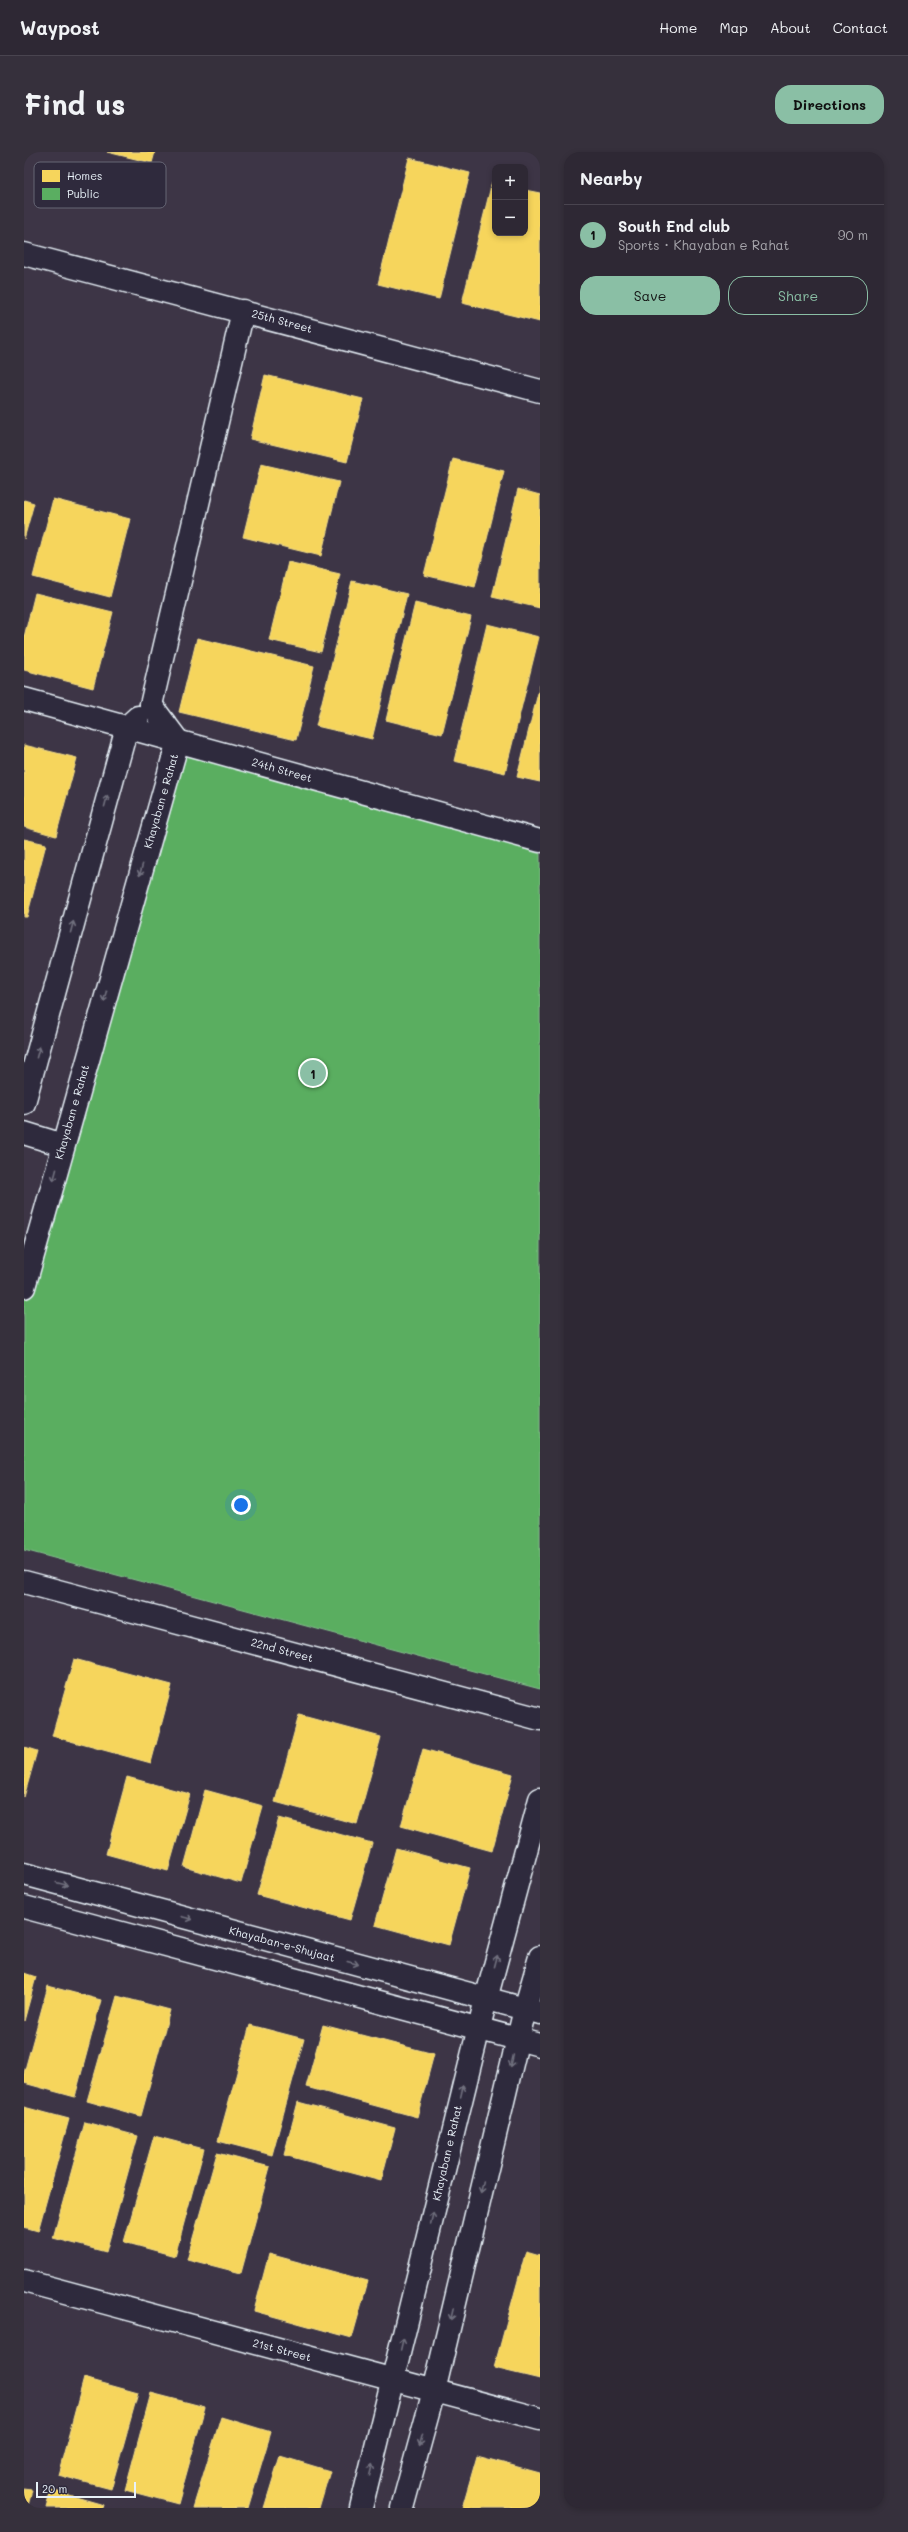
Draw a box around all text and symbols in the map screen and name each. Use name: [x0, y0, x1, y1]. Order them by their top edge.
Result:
text: Waypost: [20, 15, 100, 40]
text: Home: [659, 18, 697, 37]
text: Map: [719, 18, 748, 37]
text: About: [770, 18, 811, 37]
text: Contact: [833, 18, 888, 37]
button: Directions: [775, 85, 884, 124]
text: Find us: [24, 86, 125, 122]
legend: [34, 162, 166, 208]
map controls: [492, 164, 528, 236]
button: +: [492, 164, 528, 200]
text: Nearby: [580, 167, 642, 189]
text: Homes: [67, 168, 102, 183]
text: Public: [67, 186, 99, 201]
button: −: [492, 200, 528, 236]
text: South End club: [618, 216, 730, 236]
text: 1: [590, 226, 596, 243]
text: 90 m: [838, 226, 868, 243]
text: Sports · Khayaban e Rahat: [618, 236, 789, 253]
button: Save: [580, 276, 720, 315]
button: Share: [728, 276, 868, 315]
street label: 25th Street: [250, 305, 314, 336]
street label: Khayaban e Rahat: [140, 752, 181, 850]
street label: 24th Street: [250, 754, 314, 785]
one-way arrow: [103, 795, 111, 808]
one-way arrow: [137, 864, 144, 877]
one-way arrow: [69, 920, 76, 933]
one-way arrow: [101, 989, 108, 1002]
one-way arrow: [35, 1046, 42, 1059]
pin: 1: [300, 1058, 326, 1088]
street label: Khayaban e Rahat: [51, 1063, 92, 1161]
one-way arrow: [50, 1168, 58, 1181]
your location: [231, 1495, 251, 1515]
street label: 22nd Street: [249, 1634, 315, 1665]
one-way arrow: [55, 1881, 68, 1888]
one-way arrow: [180, 1915, 193, 1922]
street label: Khayaban-e-Shujaat: [228, 1922, 337, 1965]
one-way arrow: [493, 1955, 500, 1968]
one-way arrow: [346, 1960, 359, 1967]
one-way arrow: [508, 2054, 515, 2067]
one-way arrow: [458, 2085, 466, 2098]
street label: Khayaban e Rahat: [428, 2103, 465, 2202]
one-way arrow: [478, 2181, 486, 2194]
one-way arrow: [429, 2211, 436, 2224]
one-way arrow: [448, 2307, 456, 2320]
street label: 21st Street: [251, 2335, 313, 2365]
one-way arrow: [399, 2338, 406, 2351]
one-way arrow: [416, 2433, 424, 2446]
one-way arrow: [367, 2464, 375, 2477]
scale bar: [36, 2480, 136, 2499]
text: 20 m: [42, 2481, 67, 2496]

